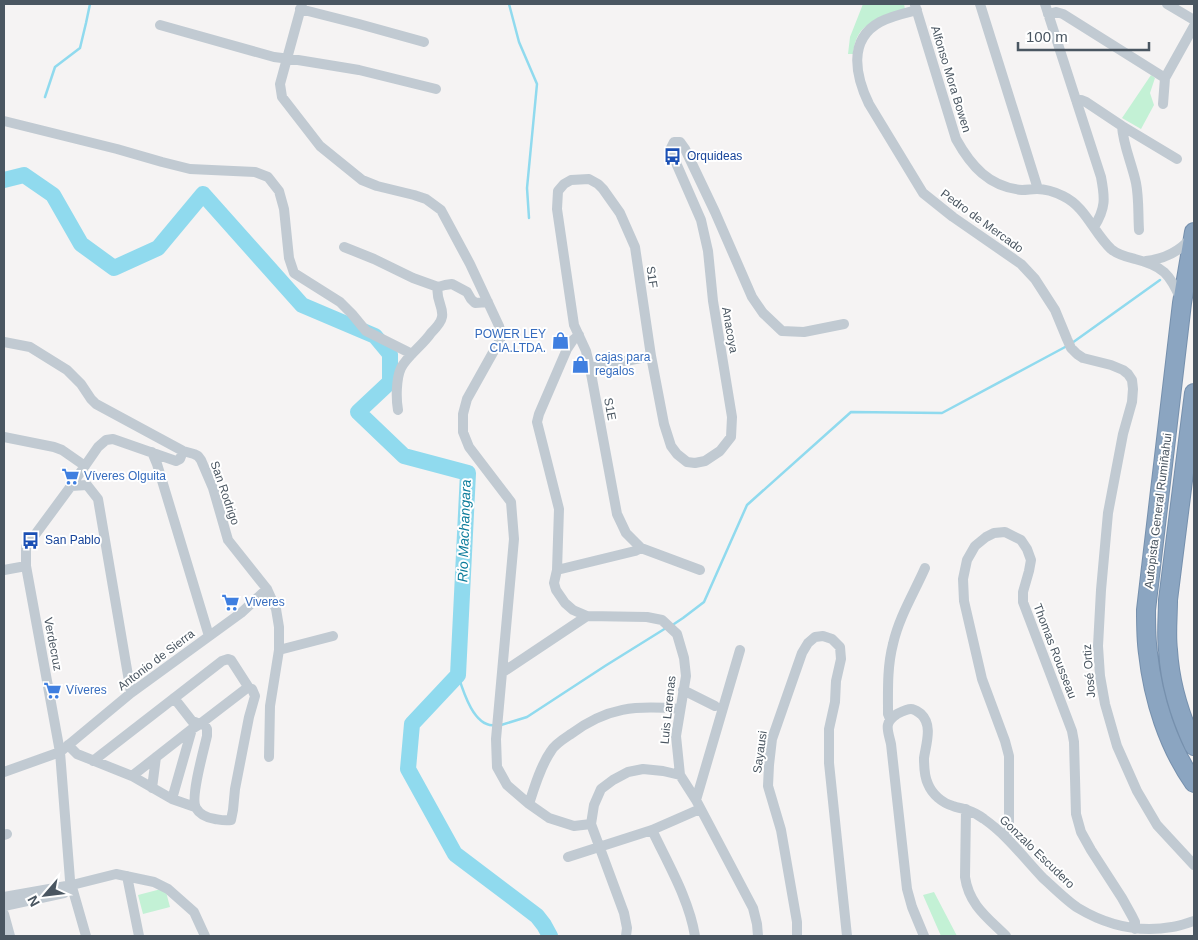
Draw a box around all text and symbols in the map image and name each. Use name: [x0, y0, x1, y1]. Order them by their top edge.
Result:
scale bar: [1018, 20, 1149, 52]
street label: Alfonso Mora Bowen: [928, 24, 974, 134]
text: 100 m: [1026, 28, 1068, 45]
bus stop icon: Orquideas: [663, 146, 683, 166]
place label: Orquideas: [687, 149, 742, 163]
street label: Pedro de Mercado: [938, 186, 1026, 256]
street label: S1F: [644, 265, 660, 289]
street label: Anacoya: [719, 306, 741, 355]
place label: POWER LEY CIA.LTDA.: [475, 327, 546, 355]
shop icon: POWER LEY CIA.LTDA.: [550, 331, 570, 351]
place label: cajas para regalos: [595, 350, 651, 378]
shop icon: cajas para regalos: [571, 354, 591, 374]
street label: S1E: [601, 397, 619, 421]
street label: Autopista General Rumiñahui: [1141, 432, 1175, 590]
street label: San Rodrigo: [208, 459, 243, 527]
supermarket icon: Víveres Olguita: [60, 466, 80, 486]
place label: Víveres Olguita: [84, 469, 166, 483]
water label: Rio Machangara: [454, 479, 474, 583]
bus stop icon: San Pablo: [21, 530, 41, 550]
place label: San Pablo: [45, 533, 101, 547]
supermarket icon: Viveres: [221, 592, 241, 612]
place label: Viveres: [245, 595, 285, 609]
street label: Thomas Rousseau: [1030, 601, 1080, 701]
street label: Verdecruz: [41, 616, 65, 672]
street label: Antonio de Sierra: [115, 626, 197, 693]
street label: José Ortiz: [1080, 643, 1098, 699]
street label: Luis Larenas: [657, 675, 679, 745]
supermarket icon: Víveres: [42, 680, 62, 700]
place label: Víveres: [66, 683, 107, 697]
street label: Sayausi: [750, 730, 770, 774]
street label: Gonzalo Escudero: [997, 813, 1078, 892]
north arrow: [20, 870, 70, 920]
text: N: [24, 893, 43, 909]

